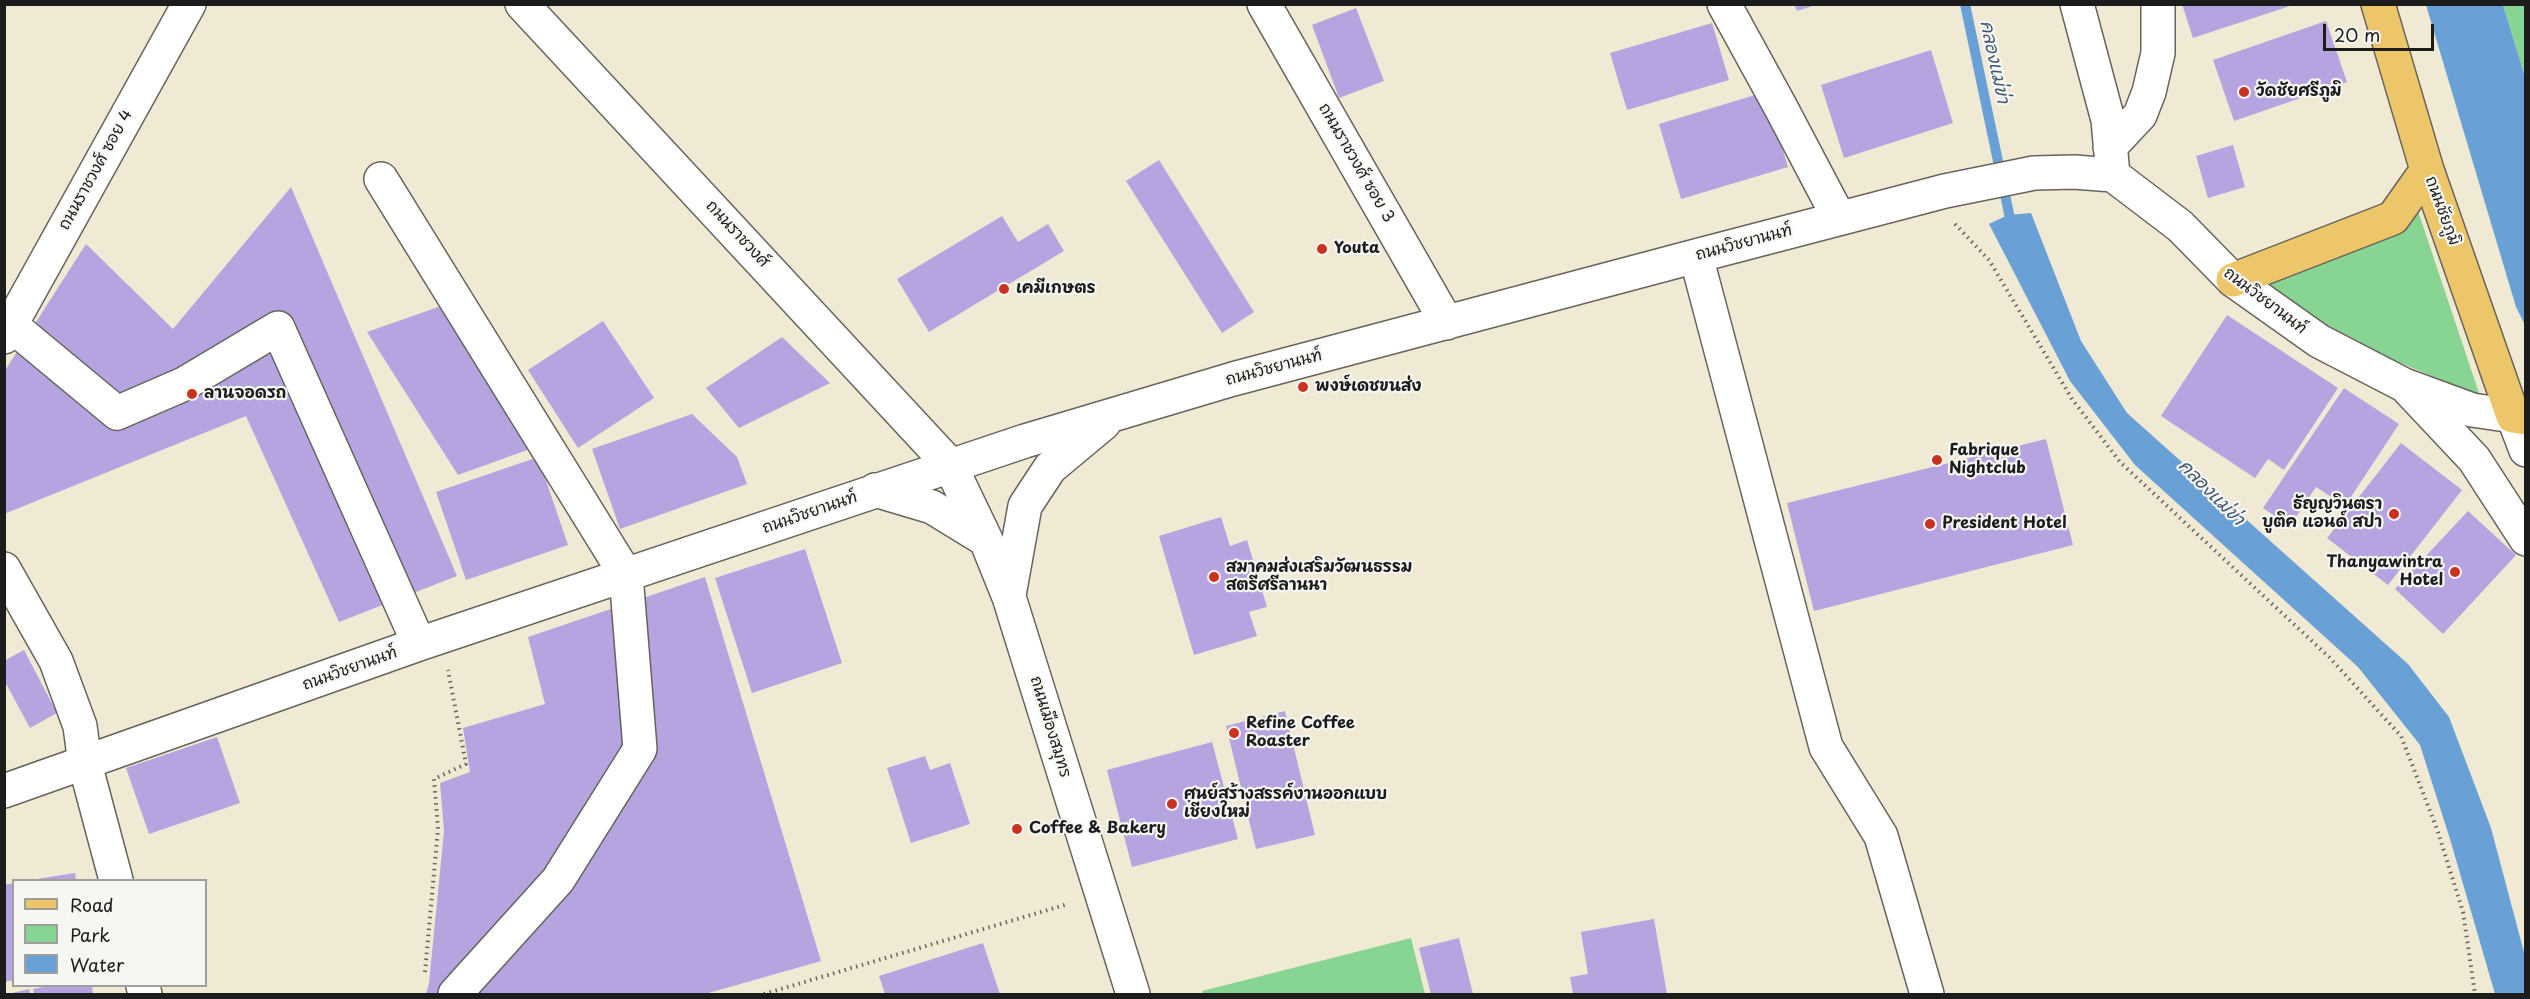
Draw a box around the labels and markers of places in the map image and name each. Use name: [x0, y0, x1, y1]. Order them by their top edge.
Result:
place label: วัดชัยศรีภูมิ: [2256, 82, 2342, 102]
marker: วัดชัยศรีภูมิ: [2237, 85, 2251, 99]
place label: Youta: [1334, 239, 1380, 259]
marker: Youta: [1315, 242, 1329, 256]
place label: เคมีเกษตร: [1016, 279, 1096, 299]
marker: เคมีเกษตร: [997, 282, 1011, 296]
place label: พงษ์เดชขนส่ง: [1315, 377, 1421, 397]
marker: พงษ์เดชขนส่ง: [1296, 380, 1310, 394]
place label: ลานจอดรถ: [204, 384, 286, 404]
marker: ลานจอดรถ: [185, 387, 199, 401]
place label: Fabrique Nightclub: [1949, 441, 2026, 479]
marker: Fabrique Nightclub: [1930, 453, 1944, 467]
place label: ธัญญวินตรา บูติค แอนด์ สปา: [2262, 495, 2382, 533]
marker: ธัญญวินตรา บูติค แอนด์ สปา: [2387, 507, 2401, 521]
place label: President Hotel: [1942, 514, 2066, 534]
marker: President Hotel: [1923, 517, 1937, 531]
place label: Thanyawintra Hotel: [2326, 553, 2443, 591]
place label: สมาคมส่งเสริมวัฒนธรรม สตรีศรีลานนา: [1226, 558, 1412, 596]
marker: Thanyawintra Hotel: [2448, 565, 2462, 579]
marker: สมาคมส่งเสริมวัฒนธรรม สตรีศรีลานนา: [1207, 570, 1221, 584]
place label: Refine Coffee Roaster: [1246, 714, 1355, 752]
marker: Refine Coffee Roaster: [1227, 726, 1241, 740]
place label: ศูนย์สร้างสรรค์งานออกแบบ เชียงใหม่: [1184, 785, 1387, 823]
marker: ศูนย์สร้างสรรค์งานออกแบบ เชียงใหม่: [1165, 797, 1179, 811]
place label: Coffee & Bakery: [1029, 819, 1166, 839]
marker: Coffee & Bakery: [1010, 822, 1024, 836]

